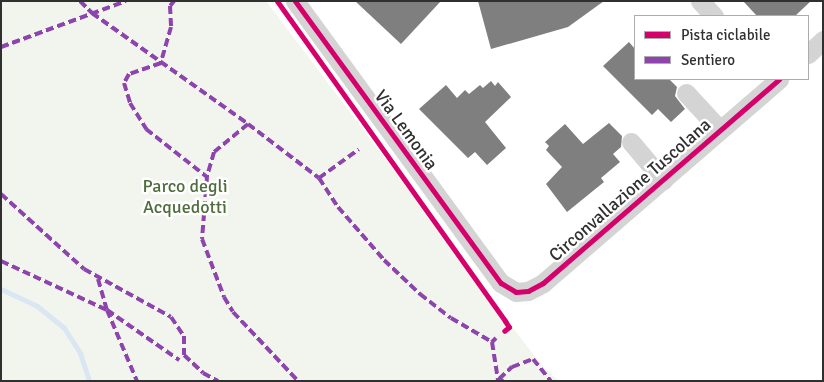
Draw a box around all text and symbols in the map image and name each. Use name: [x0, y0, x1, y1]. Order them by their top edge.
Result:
legend: [634, 15, 809, 80]
text: Pista ciclabile: [681, 26, 770, 44]
text: Sentiero: [681, 51, 735, 69]
street label: Via Lemonia: [370, 86, 442, 174]
street label: Circonvallazione Tuscolana: [545, 114, 715, 266]
park label: Parco degli Acquedotti: [142, 176, 228, 218]

